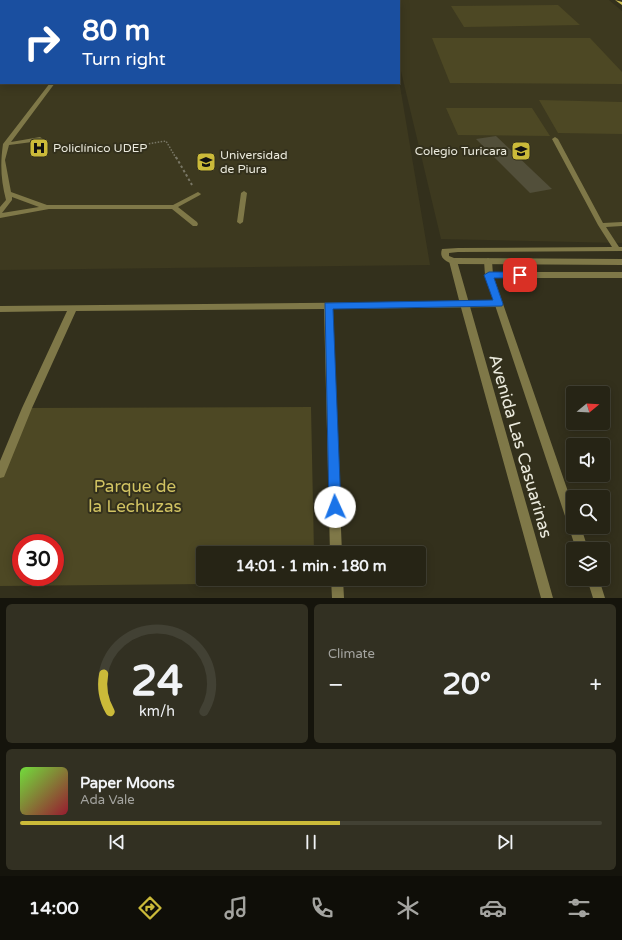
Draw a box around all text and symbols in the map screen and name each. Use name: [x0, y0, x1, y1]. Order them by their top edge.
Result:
text: 80 m: [82, 14, 150, 48]
icon: right: [16, 16, 68, 68]
text: Turn right: [82, 48, 166, 70]
hospital icon: Policlínico UDEP: [28, 137, 50, 159]
school or university icon: Colegio Turicara: [510, 140, 532, 162]
place label: Policlínico UDEP: [53, 141, 147, 155]
place label: Colegio Turicara: [415, 144, 507, 158]
place label: Universidad de Piura: [220, 148, 287, 176]
school or university icon: Universidad de Piura: [195, 151, 217, 173]
pin: [503, 258, 537, 292]
icon: arrive: [509, 264, 531, 286]
street label: Avenida Las Casuarinas: [484, 352, 557, 540]
north arrow: [566, 386, 610, 430]
map controls: [566, 386, 610, 586]
button: sound: [566, 438, 610, 482]
park label: Parque de la Lechuzas: [88, 476, 182, 517]
position arrow: [314, 486, 356, 528]
button: search: [566, 490, 610, 534]
speed limit sign: 30: [12, 534, 64, 586]
button: layers: [566, 542, 610, 586]
text: 14:01 · 1 min · 180 m: [236, 557, 386, 575]
text: Climate: [328, 646, 375, 662]
text: 24: [131, 656, 183, 706]
text: 20°: [442, 666, 491, 703]
text: −: [328, 672, 344, 698]
text: +: [590, 672, 602, 698]
text: km/h: [139, 702, 175, 719]
text: Paper Moons: [80, 774, 175, 792]
text: Ada Vale: [80, 792, 135, 808]
icon: previous: [106, 831, 128, 853]
icon: pause: [300, 831, 322, 853]
icon: next: [494, 831, 516, 853]
icon: directions: [136, 894, 164, 922]
icon: music: [222, 894, 250, 922]
icon: phone: [308, 894, 336, 922]
icon: climate: [394, 894, 422, 922]
icon: car: [479, 894, 507, 922]
icon: filters: [565, 894, 593, 922]
text: 14:00: [29, 897, 79, 919]

